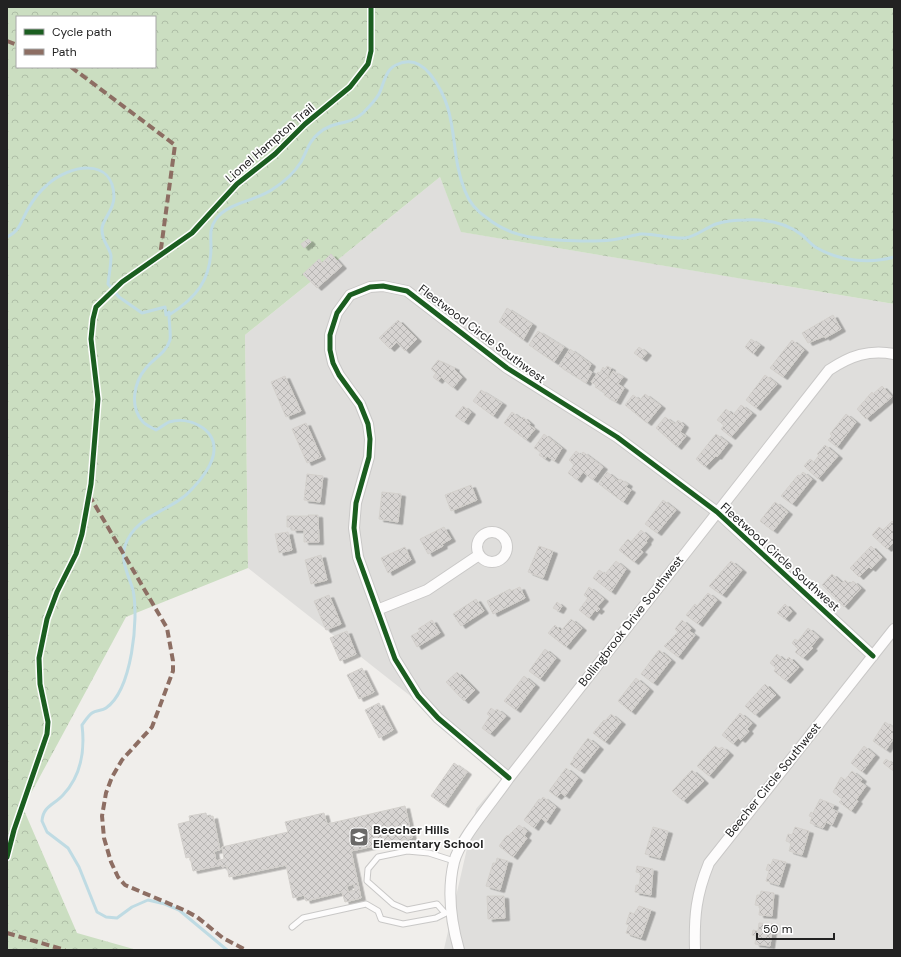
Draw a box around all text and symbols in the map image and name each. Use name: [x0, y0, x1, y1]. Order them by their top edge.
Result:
legend: [16, 16, 156, 68]
text: Cycle path: [52, 24, 112, 40]
text: Path: [52, 44, 77, 60]
street label: Lionel Hampton Trail: [222, 100, 318, 186]
street label: Fleetwood Circle Southwest: [415, 281, 549, 387]
street label: Fleetwood Circle Southwest: [717, 499, 843, 615]
street label: Bollingbrook Drive Southwest: [575, 552, 687, 690]
street label: Beecher Circle Southwest: [722, 719, 824, 841]
place label: Beecher Hills Elementary School: [373, 822, 483, 852]
school or university icon: Beecher Hills Elementary School: [348, 826, 370, 848]
scale bar: [757, 915, 834, 941]
text: 50 m: [763, 921, 792, 937]

